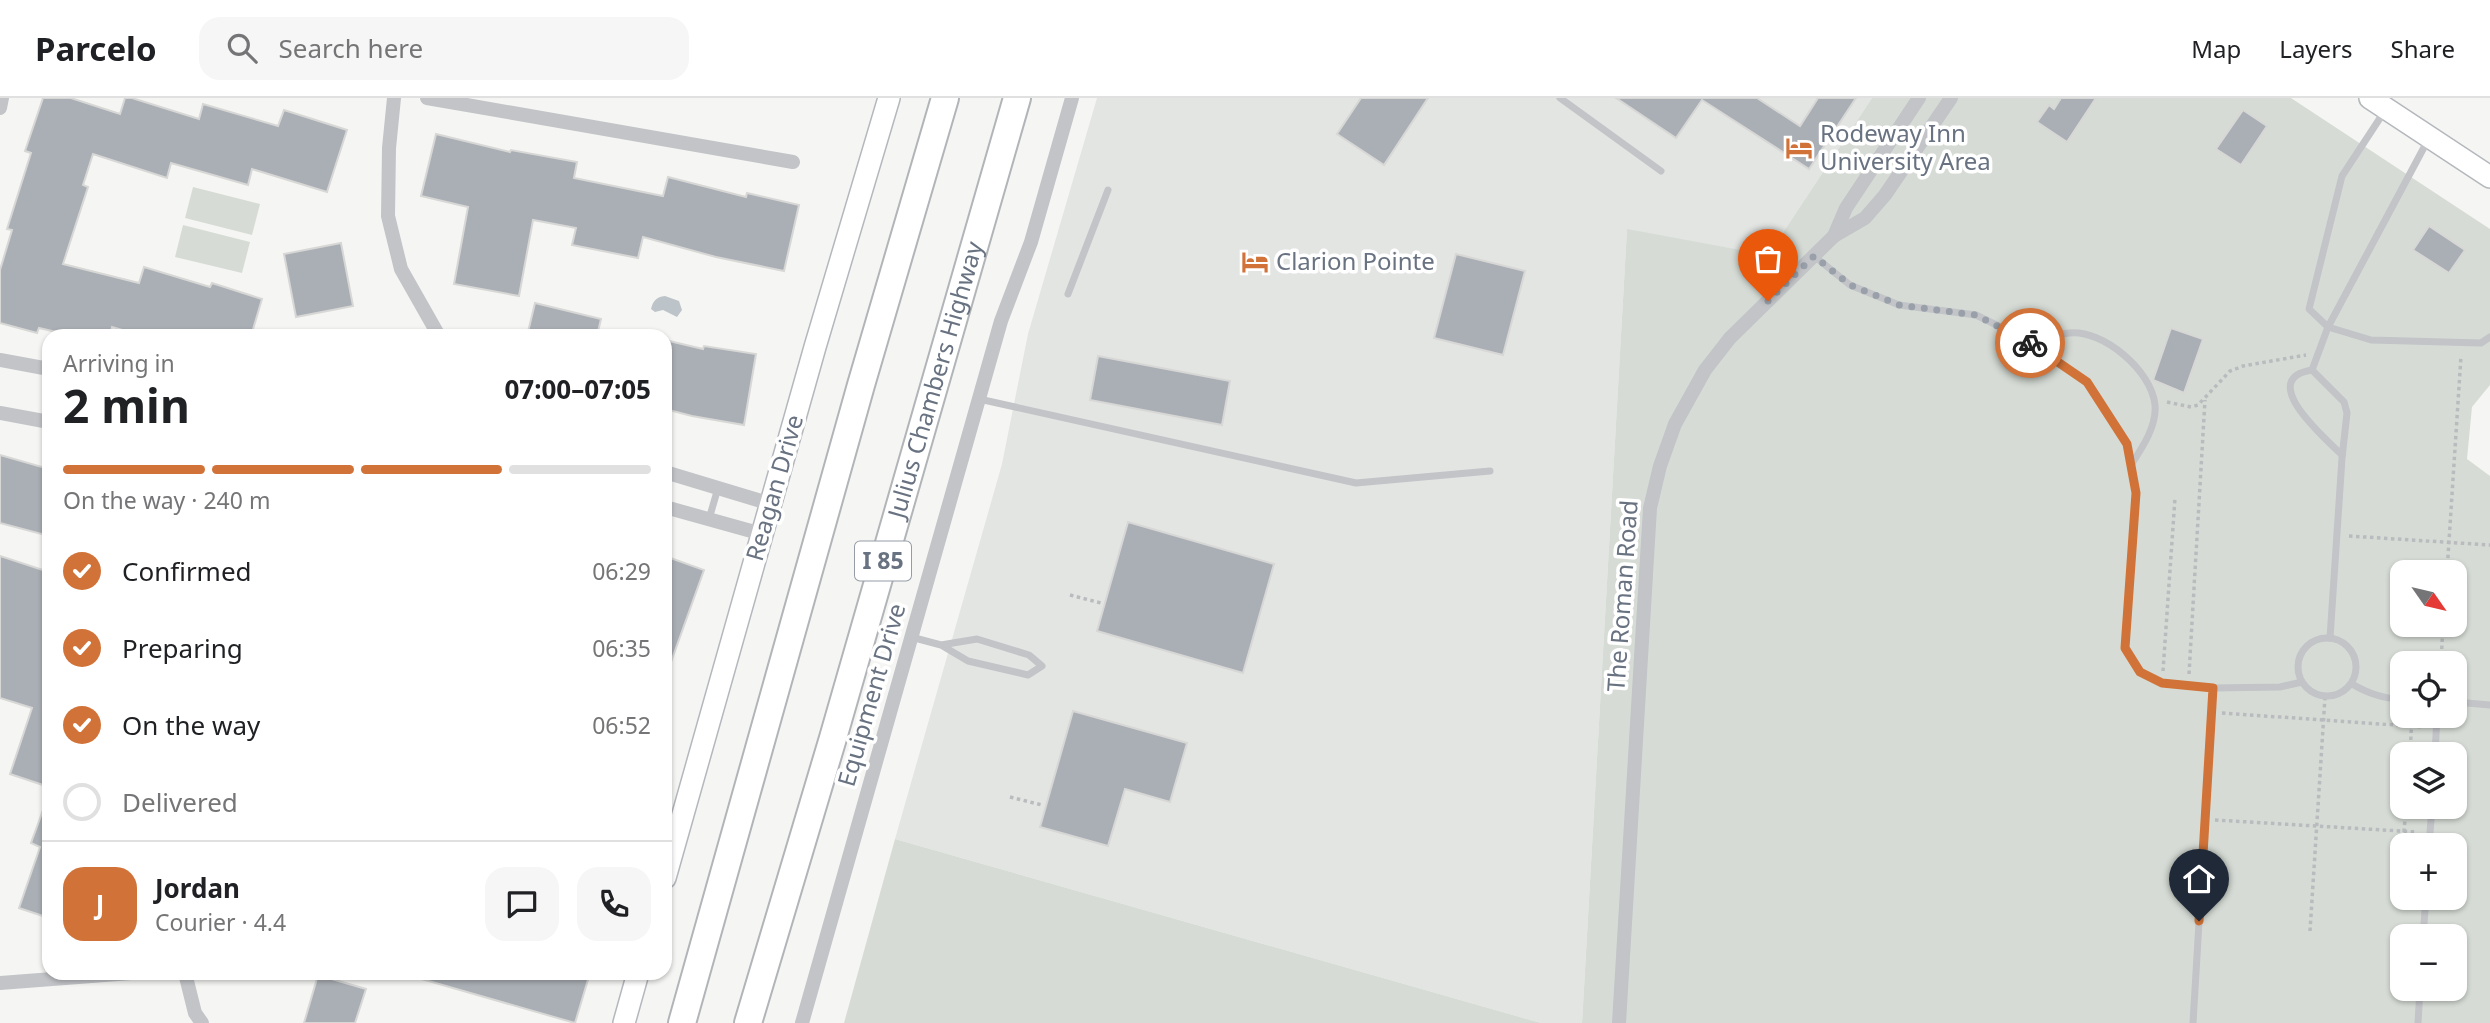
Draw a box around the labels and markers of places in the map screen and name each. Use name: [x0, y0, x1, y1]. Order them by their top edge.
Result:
place label: Rodeway Inn University Area: [1820, 116, 1991, 177]
hotel icon: Rodeway Inn University Area: [1784, 133, 1814, 163]
pin: [1738, 229, 1798, 301]
place label: Clarion Pointe: [1276, 244, 1435, 277]
hotel icon: Clarion Pointe: [1240, 247, 1270, 277]
pin: [2169, 849, 2229, 921]

